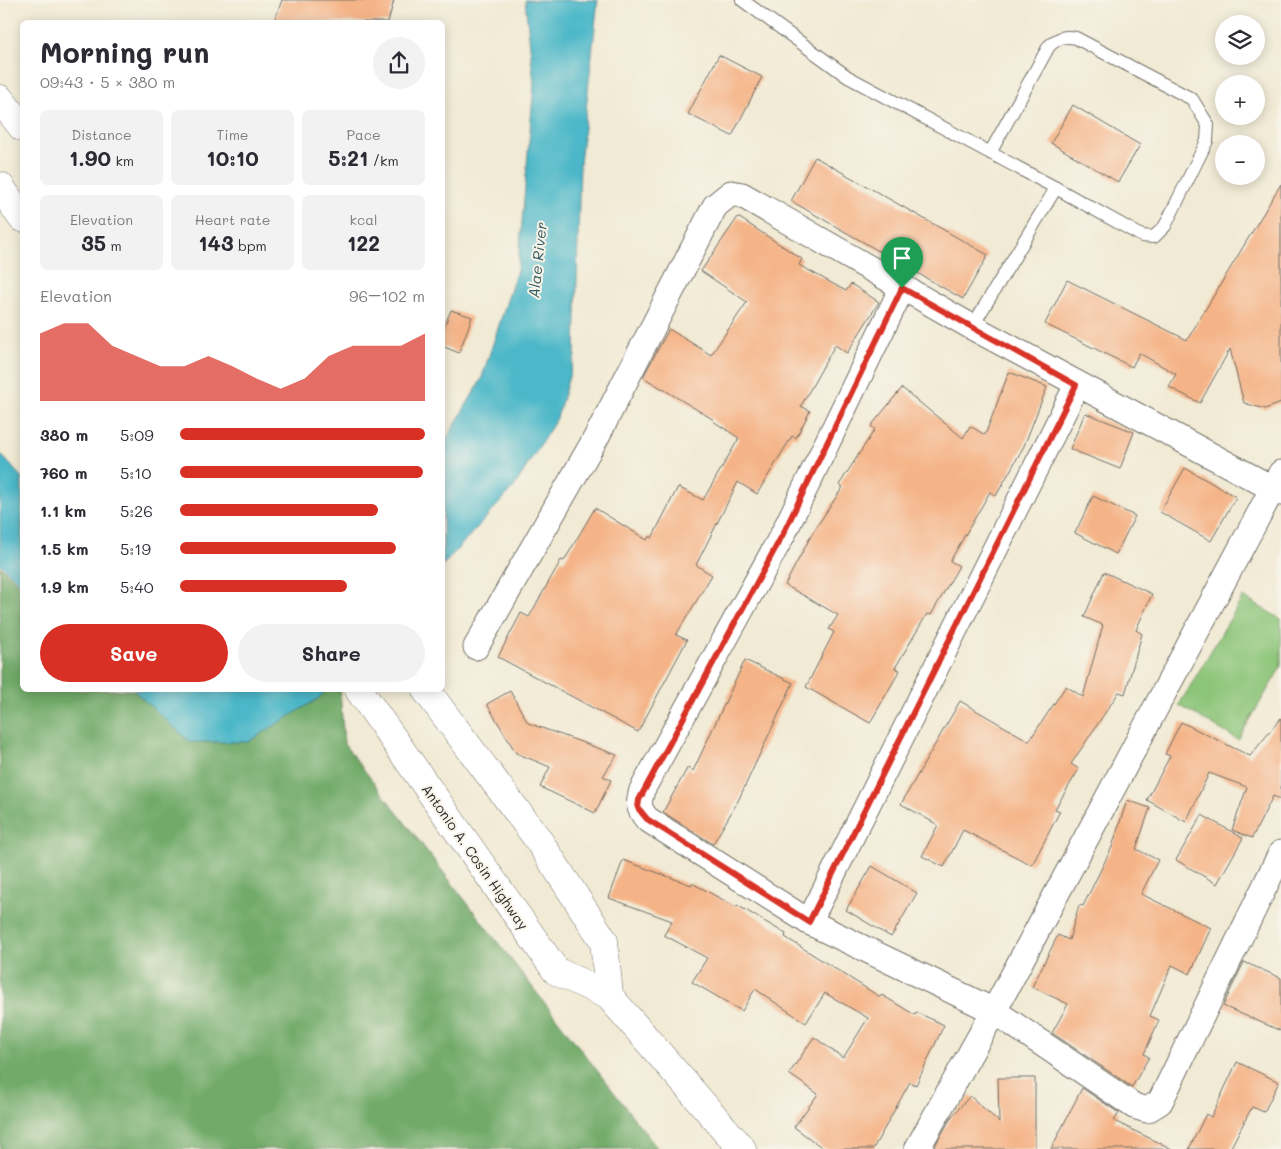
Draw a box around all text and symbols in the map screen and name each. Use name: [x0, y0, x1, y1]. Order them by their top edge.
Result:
map controls: [1215, 15, 1265, 185]
button: layers: [1215, 15, 1265, 65]
text: Morning run: [40, 34, 209, 70]
button: share: [373, 37, 425, 89]
text: 09:43 · 5 × 380 m: [40, 71, 175, 92]
button: +: [1215, 75, 1265, 125]
text: Distance: [71, 125, 132, 144]
text: Time: [217, 125, 248, 144]
text: Pace: [346, 125, 381, 144]
button: −: [1215, 135, 1265, 185]
text: 1.90: [69, 144, 111, 171]
text: 10:10: [206, 144, 259, 171]
text: 5:21: [328, 144, 368, 171]
text: km: [111, 151, 134, 170]
text: /km: [368, 151, 399, 170]
text: Elevation: [70, 210, 133, 229]
text: Heart rate: [195, 210, 270, 229]
text: kcal: [350, 210, 377, 229]
water label: Alae River: [523, 220, 551, 299]
text: 35: [81, 229, 106, 256]
text: 143: [198, 229, 234, 256]
text: 122: [347, 229, 380, 256]
text: m: [106, 236, 122, 255]
text: bpm: [234, 236, 267, 255]
pin: [881, 237, 923, 288]
icon: arrive: [888, 244, 916, 272]
text: Elevation: [40, 285, 112, 306]
text: 96–102 m: [349, 285, 425, 306]
text: 380 m: [40, 424, 88, 445]
text: 5:09: [120, 424, 154, 445]
text: 760 m: [40, 462, 87, 483]
text: 5:10: [120, 462, 151, 483]
text: 1.1 km: [40, 500, 86, 521]
text: 5:26: [120, 500, 153, 521]
text: 1.5 km: [40, 538, 88, 559]
text: 5:19: [120, 538, 151, 559]
text: 1.9 km: [40, 576, 89, 597]
text: 5:40: [120, 576, 154, 597]
button: Save: [40, 624, 228, 682]
button: Share: [238, 624, 425, 682]
street label: Antonio A. Cosin Highway: [418, 780, 533, 933]

